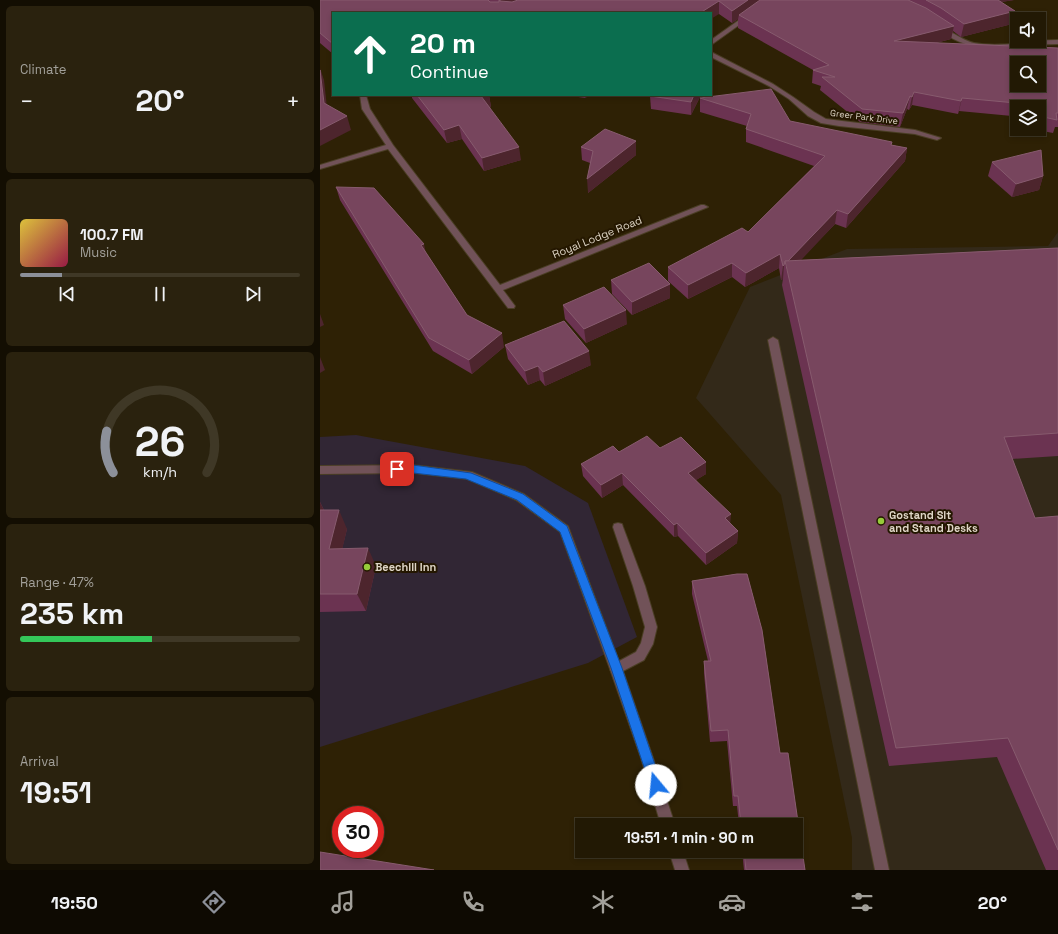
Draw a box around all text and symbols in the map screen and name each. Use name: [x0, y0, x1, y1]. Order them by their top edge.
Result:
map controls: [1010, 12, 1046, 136]
button: sound: [1010, 12, 1046, 48]
text: 20 m: [410, 25, 476, 61]
icon: ahead: [344, 28, 396, 80]
button: search: [1010, 56, 1046, 92]
text: Continue: [410, 60, 489, 83]
text: Climate: [20, 61, 66, 78]
text: 20°: [135, 81, 185, 120]
text: −: [20, 87, 34, 115]
text: +: [286, 87, 300, 115]
button: layers: [1010, 100, 1046, 136]
street label: Greer Park Drive: [829, 107, 899, 127]
street label: Royal Lodge Road: [550, 213, 644, 261]
text: 100.7 FM: [80, 225, 143, 244]
text: Music: [80, 244, 117, 261]
icon: previous: [56, 283, 78, 305]
icon: pause: [149, 283, 171, 305]
icon: next: [242, 283, 264, 305]
text: 26: [135, 415, 185, 468]
pin: [380, 452, 414, 486]
icon: arrive: [386, 458, 408, 480]
text: km/h: [143, 463, 177, 481]
place label: Gostand Sit and Stand Desks: [889, 508, 978, 535]
marker: Gostand Sit and Stand Desks: [876, 516, 886, 526]
place label: Beechill Inn: [375, 560, 436, 574]
marker: Beechill Inn: [362, 562, 372, 572]
text: Range · 47%: [20, 574, 94, 591]
text: 235 km: [20, 594, 124, 633]
text: Arrival: [20, 753, 59, 770]
position arrow: [635, 764, 677, 806]
text: 19:51: [20, 773, 92, 812]
speed limit sign: 30: [332, 806, 384, 858]
text: 19:51 · 1 min · 90 m: [624, 828, 754, 847]
icon: directions: [200, 888, 228, 916]
icon: music: [329, 888, 357, 916]
icon: phone: [459, 888, 487, 916]
icon: climate: [589, 888, 617, 916]
icon: car: [718, 888, 746, 916]
icon: filters: [848, 888, 876, 916]
text: 19:50: [51, 891, 98, 914]
text: 20°: [978, 891, 1007, 914]

